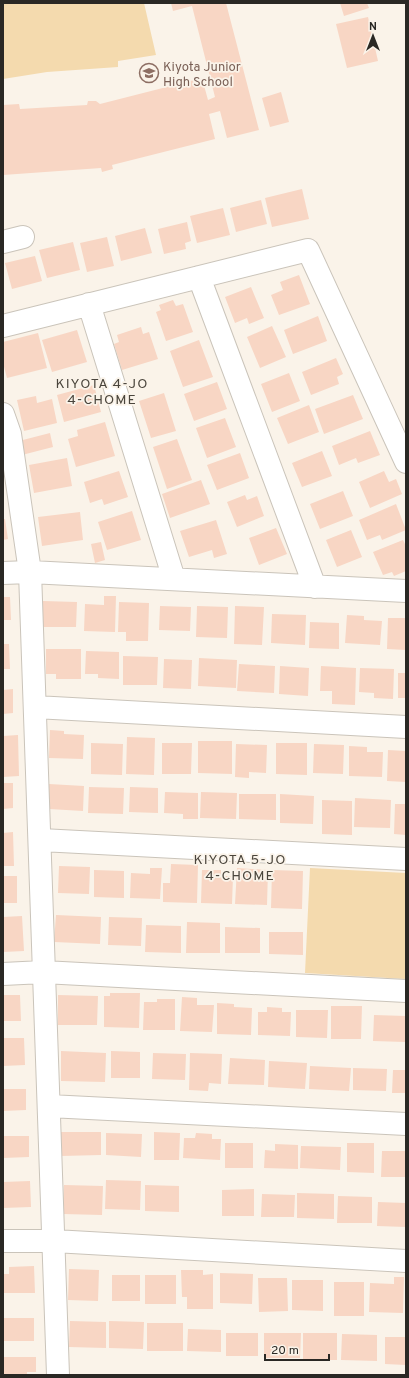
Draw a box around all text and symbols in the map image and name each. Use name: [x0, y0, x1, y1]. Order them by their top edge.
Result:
north arrow: [353, 16, 393, 56]
text: N: [369, 20, 377, 34]
place label: Kiyota Junior High School: [163, 60, 241, 91]
school or university icon: Kiyota Junior High School: [138, 62, 160, 84]
district label: KIYOTA 4-JO 4-CHOME: [56, 376, 148, 409]
district label: KIYOTA 5-JO 4-CHOME: [194, 852, 286, 885]
scale bar: [265, 1336, 329, 1362]
text: 20 m: [271, 1343, 299, 1359]

